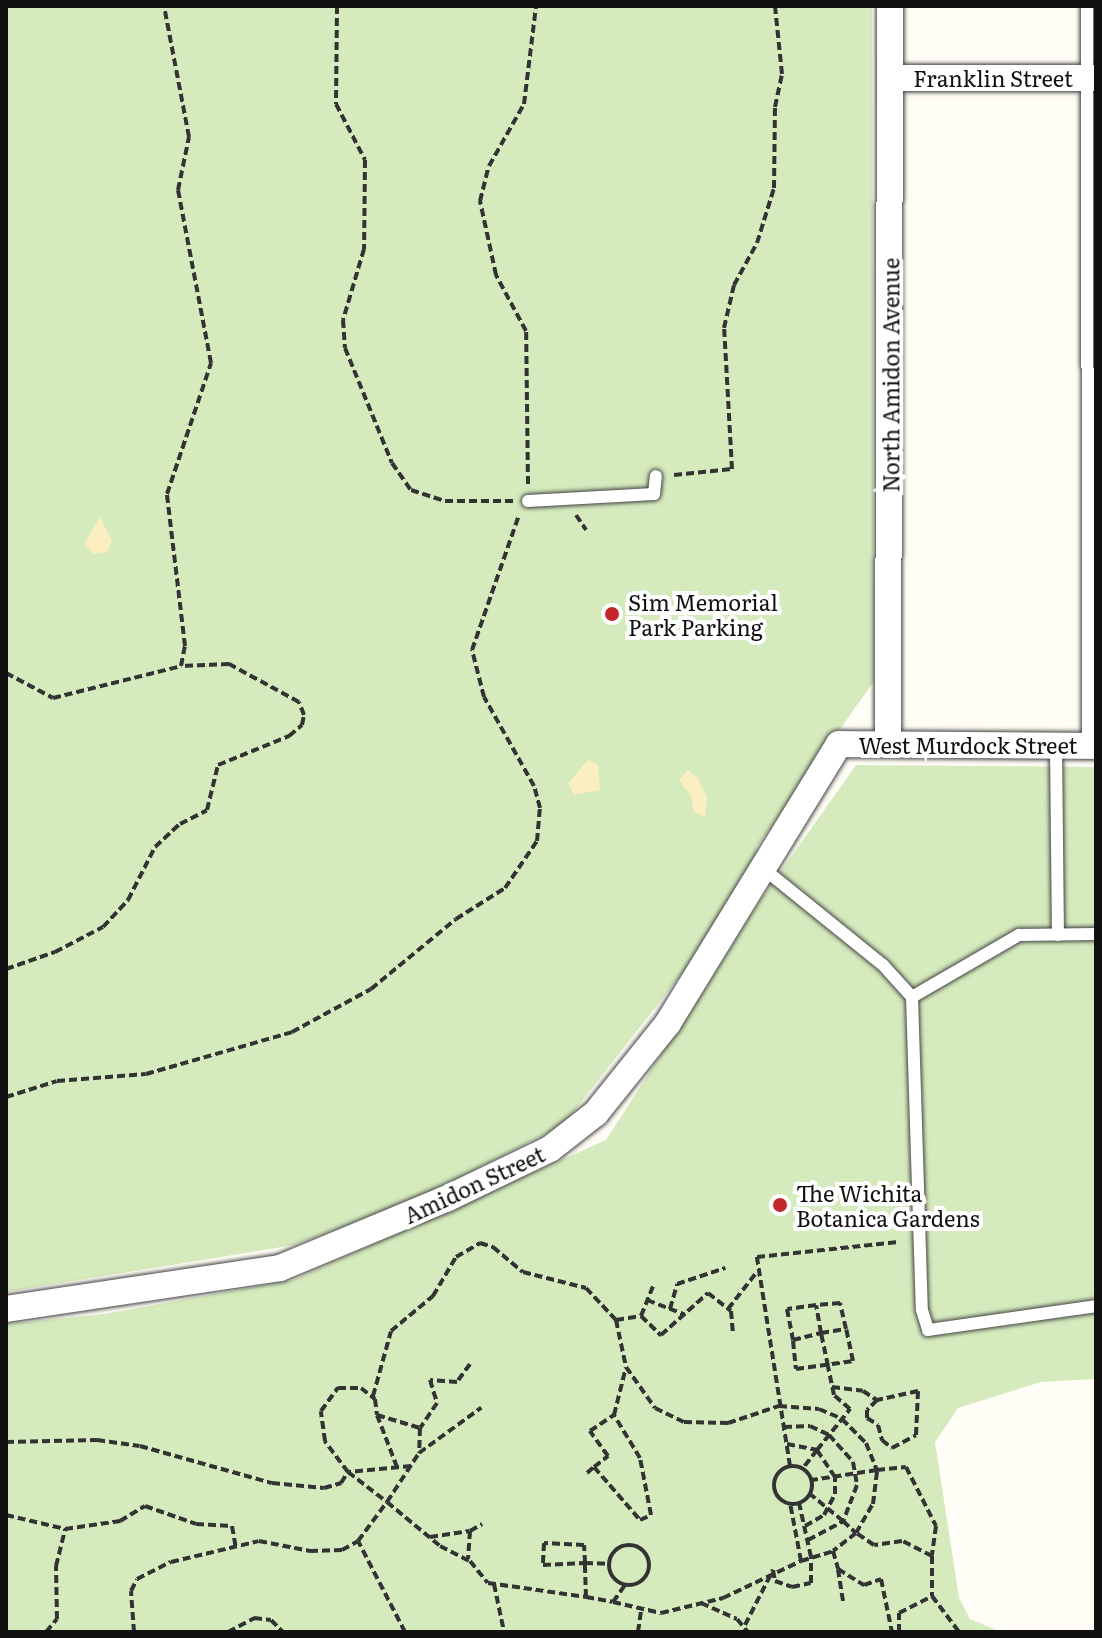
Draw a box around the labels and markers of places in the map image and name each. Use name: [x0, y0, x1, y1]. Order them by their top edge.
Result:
place label: Sim Memorial Park Parking: [628, 588, 778, 640]
marker: Sim Memorial Park Parking: [603, 605, 621, 623]
place label: The Wichita Botanica Gardens: [796, 1179, 980, 1230]
marker: The Wichita Botanica Gardens: [771, 1196, 789, 1214]

